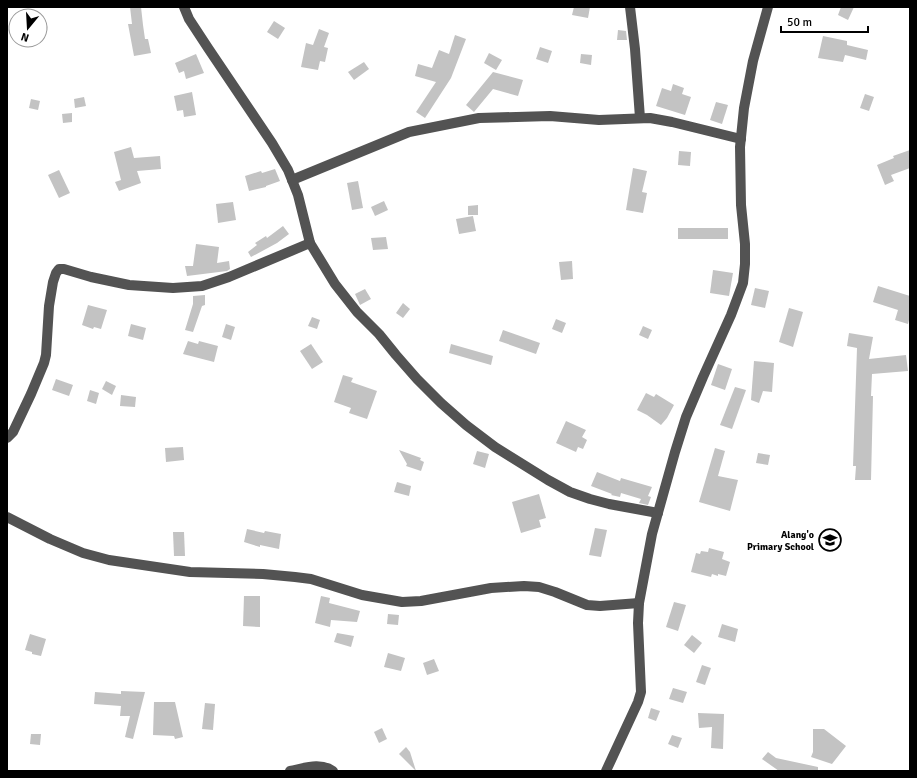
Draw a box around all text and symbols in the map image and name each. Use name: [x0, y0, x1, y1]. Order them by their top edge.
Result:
north arrow: [8, 8, 48, 48]
scale bar: [781, 8, 868, 34]
text: 50 m: [787, 15, 812, 30]
text: N: [19, 30, 31, 44]
school or university icon: Alang'o Primary School: [817, 527, 843, 553]
place label: Alang'o Primary School: [747, 529, 814, 553]

